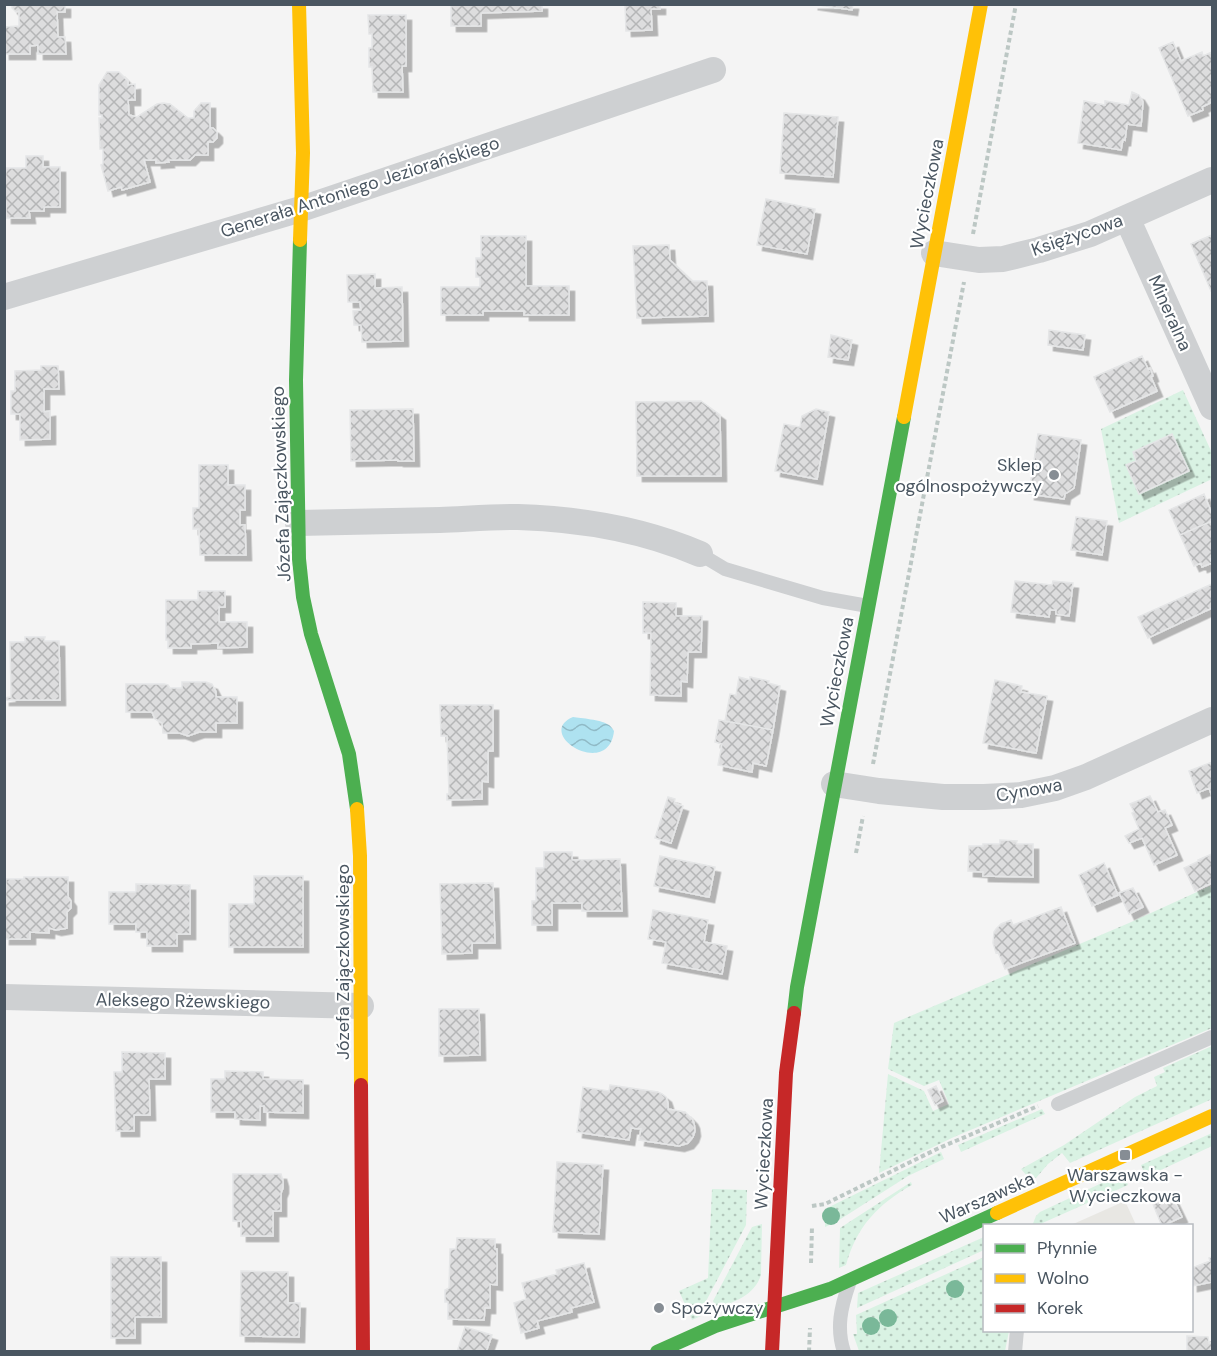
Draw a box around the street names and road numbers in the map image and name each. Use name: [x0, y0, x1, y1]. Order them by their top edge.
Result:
street label: Generała Antoniego Jeziorańskiego: [217, 130, 503, 244]
street label: Wycieczkowa: [905, 137, 949, 251]
street label: Księżycowa: [1028, 208, 1126, 262]
street label: Mineralna: [1143, 271, 1197, 355]
street label: Józefa Zajączkowskiego: [266, 386, 296, 582]
street label: Wycieczkowa: [815, 615, 859, 729]
street label: Cynowa: [994, 772, 1064, 808]
street label: Józefa Zajączkowskiego: [331, 864, 355, 1060]
street label: Aleksego Rżewskiego: [96, 987, 270, 1015]
street label: Wycieczkowa: [749, 1097, 779, 1211]
street label: Warszawska: [936, 1166, 1038, 1230]

